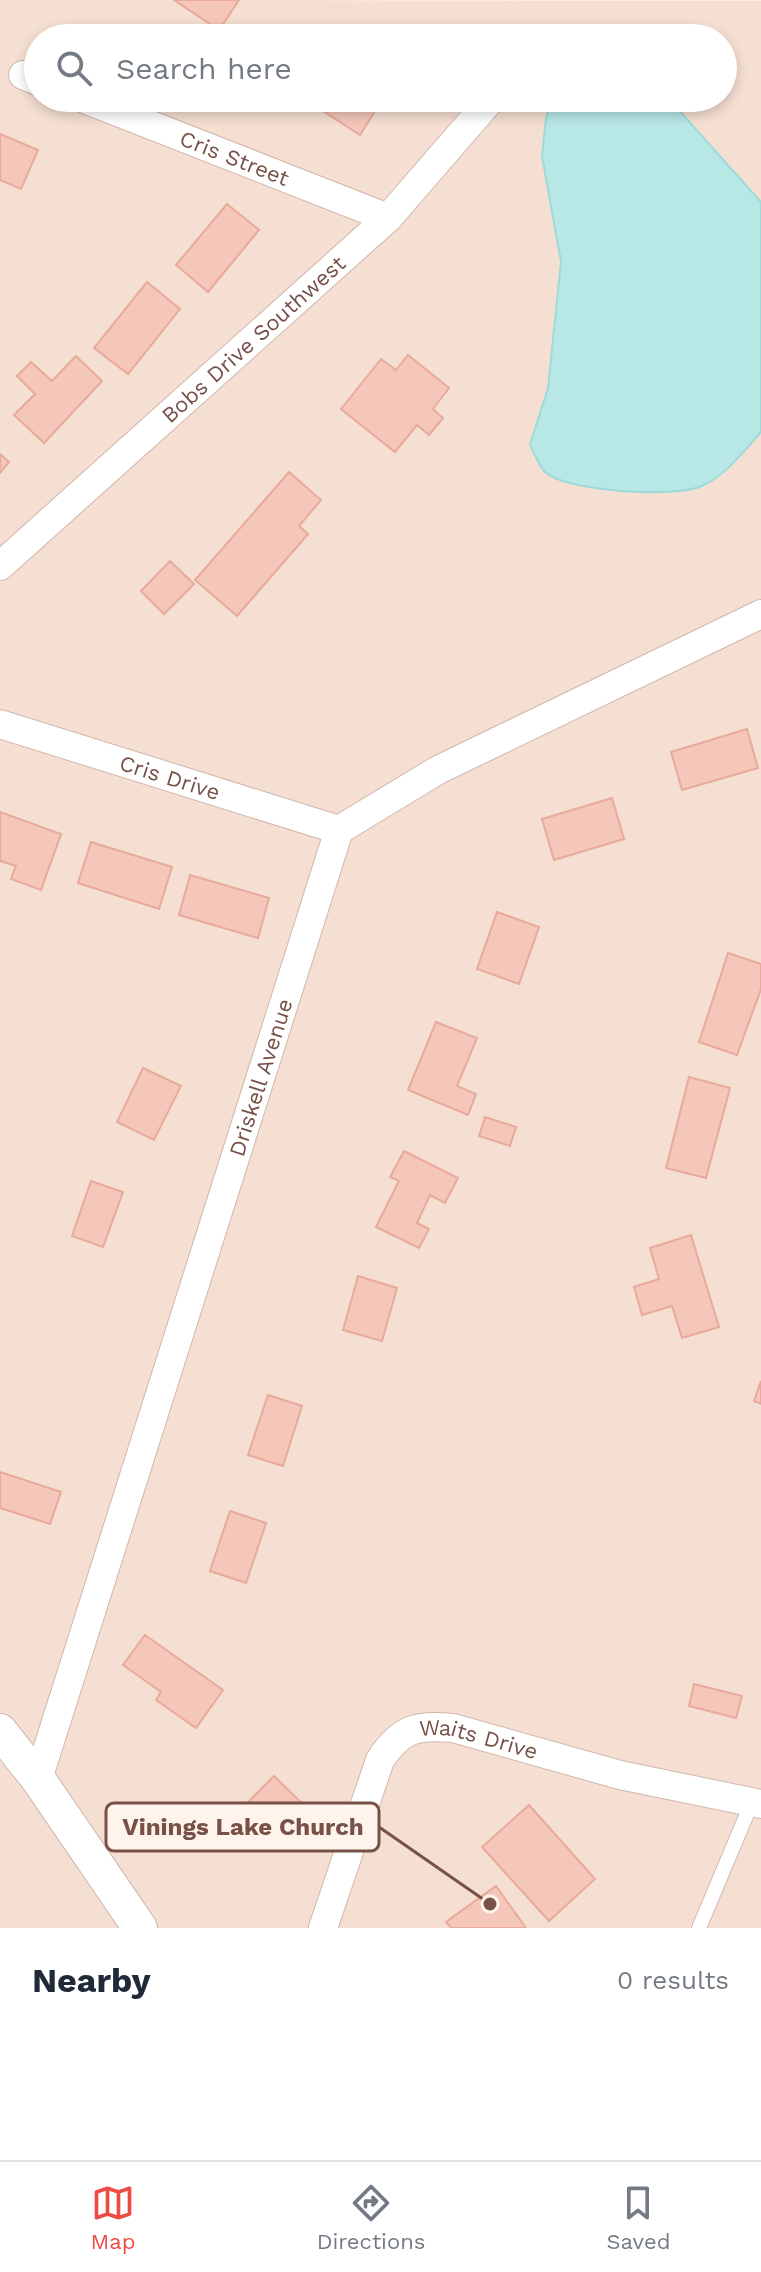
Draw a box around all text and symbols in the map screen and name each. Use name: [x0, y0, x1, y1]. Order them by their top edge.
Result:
search box: [24, 24, 737, 112]
icon: search: [52, 46, 96, 90]
text: Search here: [116, 51, 292, 86]
street label: Cris Street: [176, 125, 293, 191]
street label: Bobs Drive Southwest: [156, 250, 350, 428]
street label: Cris Drive: [117, 750, 223, 805]
street label: Driskell Avenue: [224, 995, 297, 1159]
street label: Waits Drive: [418, 1714, 541, 1764]
callout: Vinings Lake Church: [106, 1803, 379, 1851]
text: Vinings Lake Church: [122, 1813, 364, 1841]
text: Nearby: [32, 1960, 151, 2000]
text: 0 results: [617, 1965, 729, 1995]
tab: Map: [91, 2181, 135, 2254]
tab: Directions: [317, 2181, 425, 2254]
tab: Saved: [607, 2181, 670, 2254]

